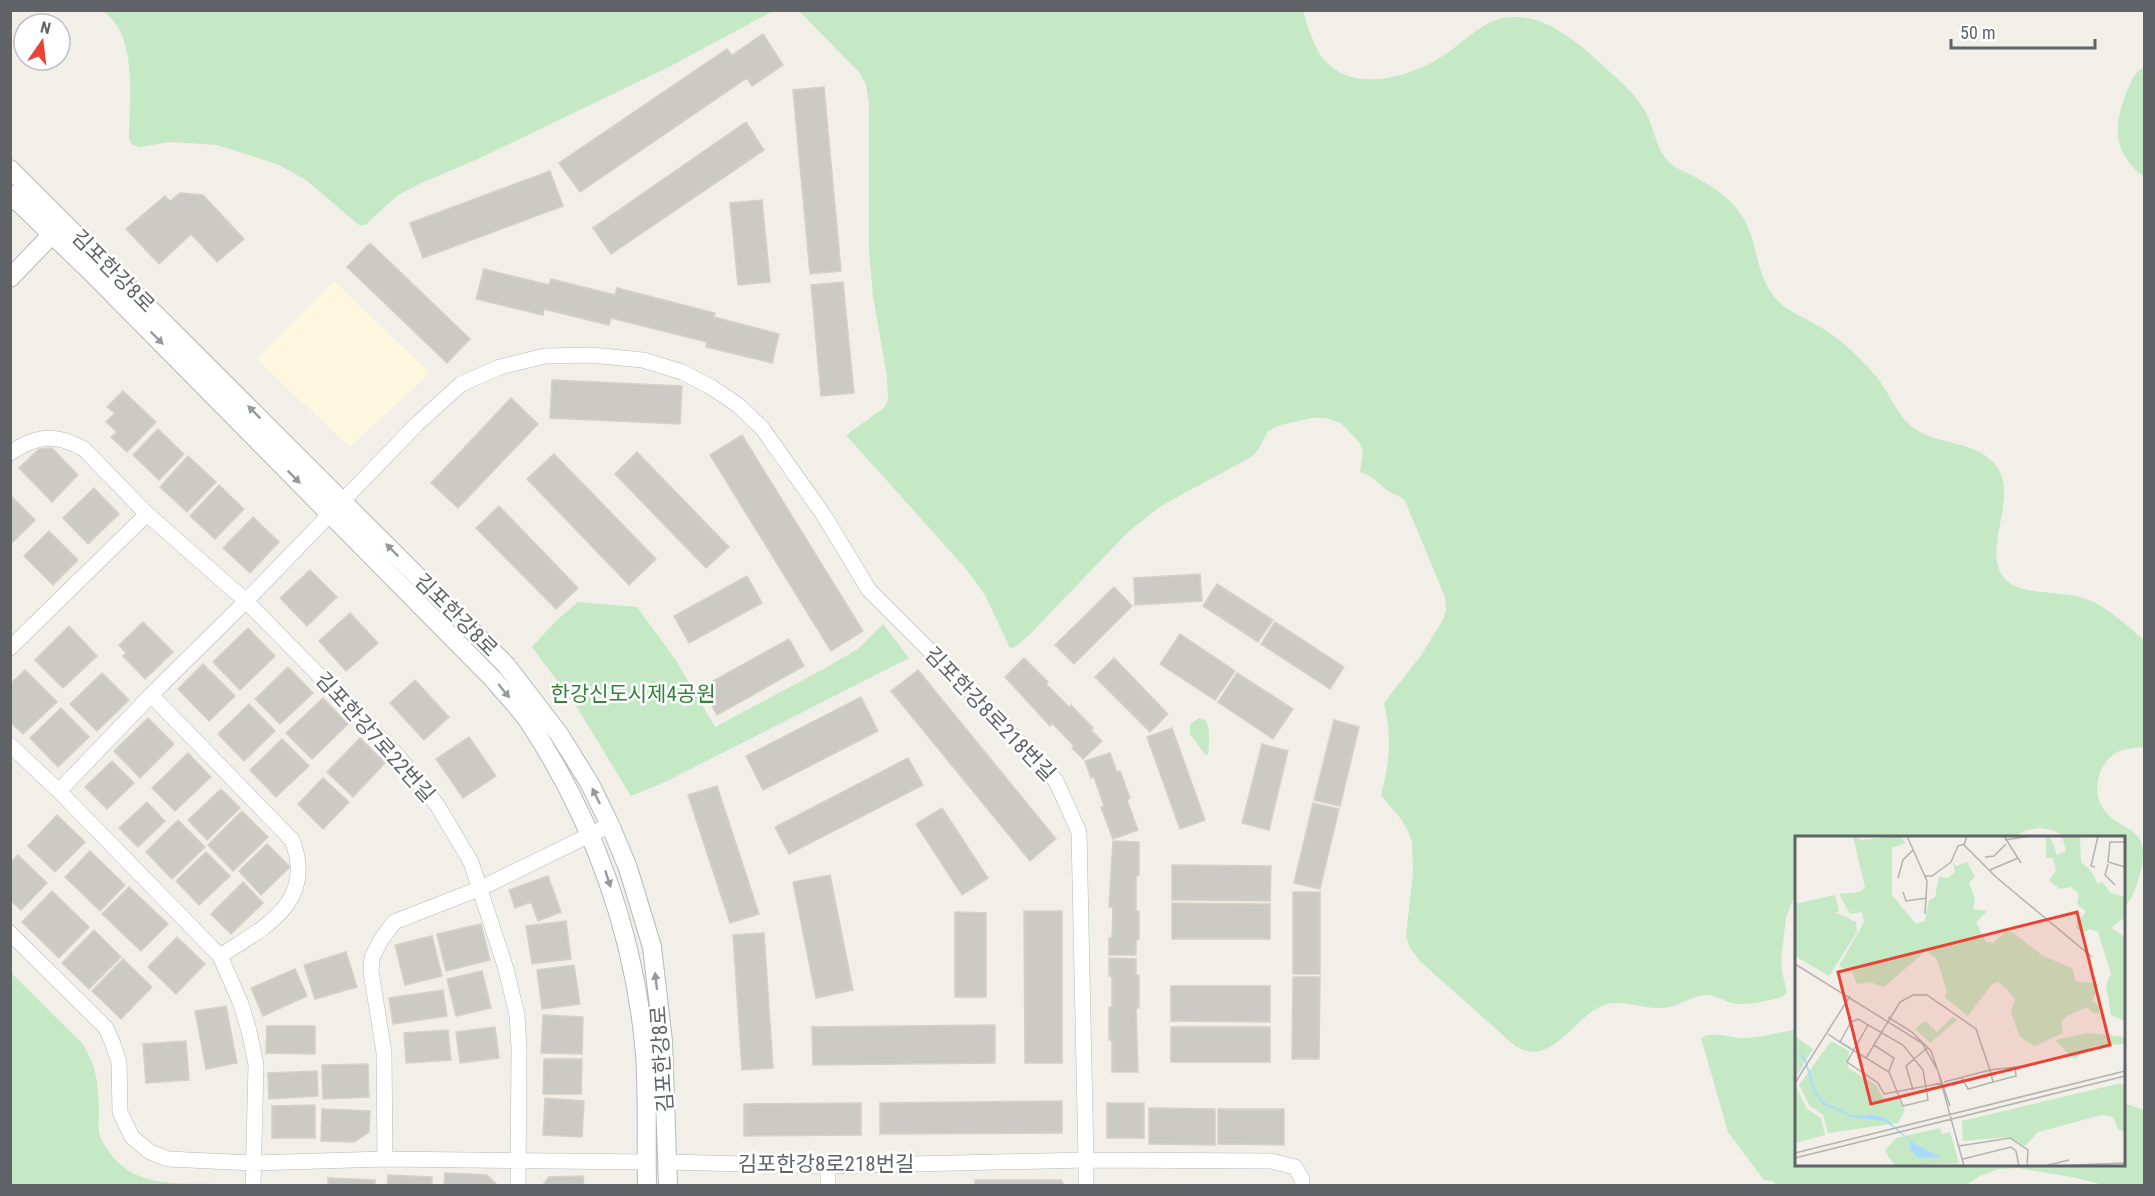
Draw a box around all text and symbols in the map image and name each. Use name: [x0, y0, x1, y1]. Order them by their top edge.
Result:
north arrow: [12, 12, 72, 72]
scale bar: [1951, 12, 2095, 50]
text: N: [38, 18, 53, 38]
text: 50 m: [1960, 22, 1995, 43]
street label: 김포한강8로: [67, 225, 159, 317]
one-way arrow: [149, 331, 163, 345]
one-way arrow: [248, 406, 262, 420]
one-way arrow: [287, 469, 301, 484]
one-way arrow: [386, 544, 400, 558]
street label: 김포한강8로: [410, 569, 502, 661]
street label: 김포한강8로218번길: [920, 642, 1060, 786]
street label: 김포한강7로22번길: [310, 667, 440, 807]
park label: 한강신도시제4공원: [551, 682, 715, 706]
one-way arrow: [497, 684, 509, 699]
one-way arrow: [591, 788, 600, 805]
inset map: [1795, 836, 2125, 1166]
one-way arrow: [603, 870, 613, 888]
one-way arrow: [651, 971, 661, 990]
street label: 김포한강8로: [646, 1005, 678, 1113]
street label: 김포한강8로218번길: [738, 1152, 914, 1176]

